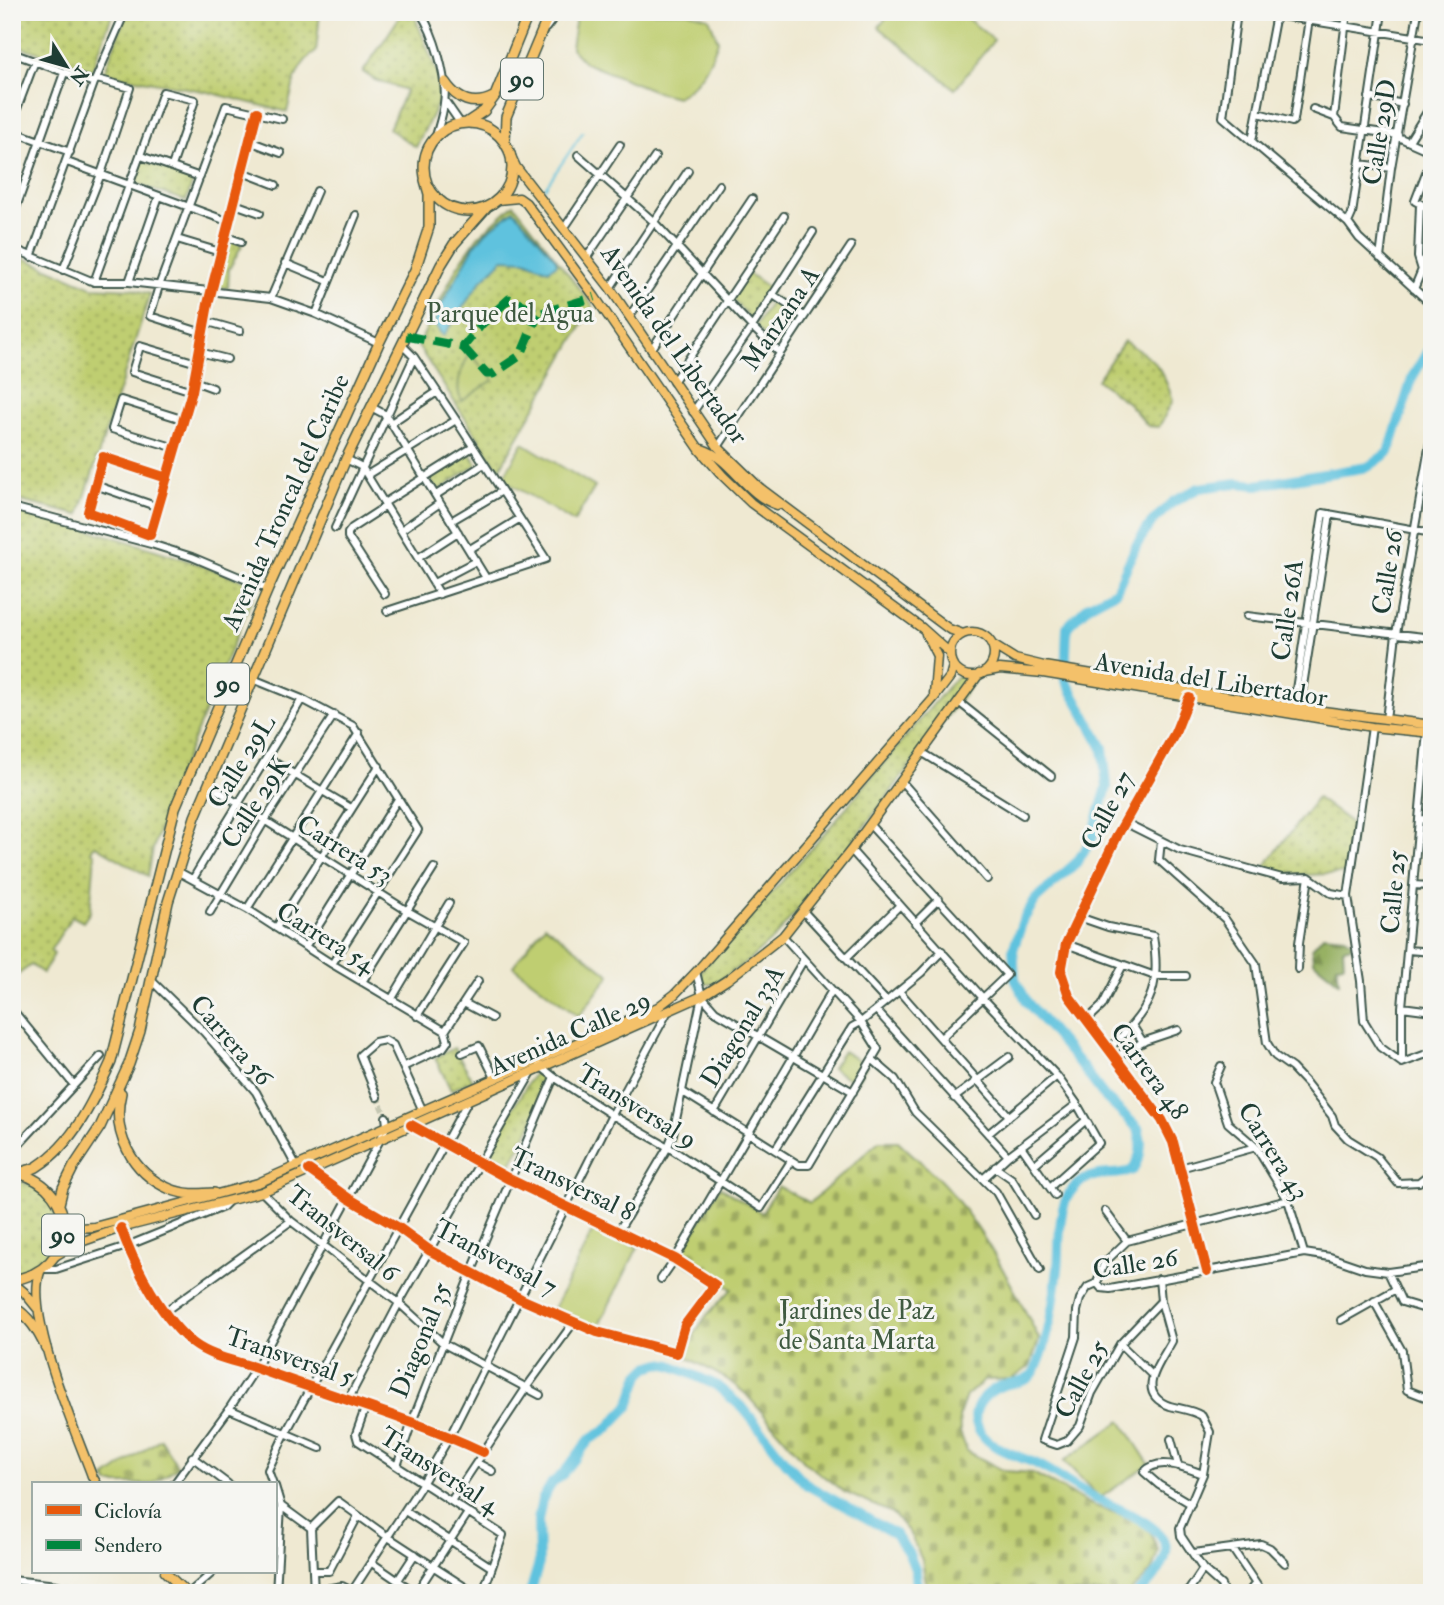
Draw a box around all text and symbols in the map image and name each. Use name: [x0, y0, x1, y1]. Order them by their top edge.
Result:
north arrow: [32, 32, 102, 102]
road number: 90: [501, 58, 543, 100]
text: N: [63, 61, 94, 90]
street label: Calle 29D: [1356, 77, 1404, 187]
street label: Avenida del Libertador: [593, 238, 755, 451]
street label: Manzana A: [734, 260, 827, 377]
park label: Parque del Agua: [426, 298, 594, 330]
street label: Avenida Troncal del Caribe: [214, 369, 357, 637]
street label: Calle 26: [1365, 526, 1411, 617]
street label: Calle 26A: [1265, 557, 1311, 663]
street label: Avenida del Libertador: [1091, 646, 1330, 714]
road number: 90: [207, 664, 249, 704]
street label: Calle 29L: [201, 709, 283, 814]
street label: Calle 29K: [214, 750, 298, 855]
street label: Calle 27: [1074, 766, 1142, 855]
street label: Carrera 53: [291, 808, 398, 892]
street label: Calle 25: [1374, 848, 1414, 935]
street label: Carrera 54: [270, 895, 382, 981]
street label: Diagonal 33A: [694, 959, 792, 1093]
street label: Avenida Calle 29: [484, 984, 656, 1084]
street label: Carrera 56: [183, 989, 281, 1094]
street label: Carrera 48: [1103, 1017, 1195, 1126]
street label: Transversal 9: [570, 1057, 703, 1156]
street label: Carrera 43: [1231, 1097, 1316, 1206]
street label: Transversal 8: [505, 1141, 640, 1229]
street label: Transversal 6: [280, 1179, 407, 1290]
street label: Transversal 7: [429, 1212, 562, 1304]
road number: 90: [42, 1214, 84, 1255]
street label: Calle 26: [1090, 1241, 1182, 1286]
street label: Diagonal 35: [383, 1277, 459, 1403]
park label: Jardines de Paz de Santa Marta: [778, 1295, 936, 1357]
street label: Transversal 5: [221, 1320, 359, 1394]
street label: Calle 25: [1048, 1334, 1116, 1424]
street label: Transversal 4: [374, 1420, 506, 1522]
legend: [32, 1482, 276, 1574]
text: Ciclovía: [94, 1498, 162, 1525]
text: Sendero: [94, 1532, 162, 1559]

